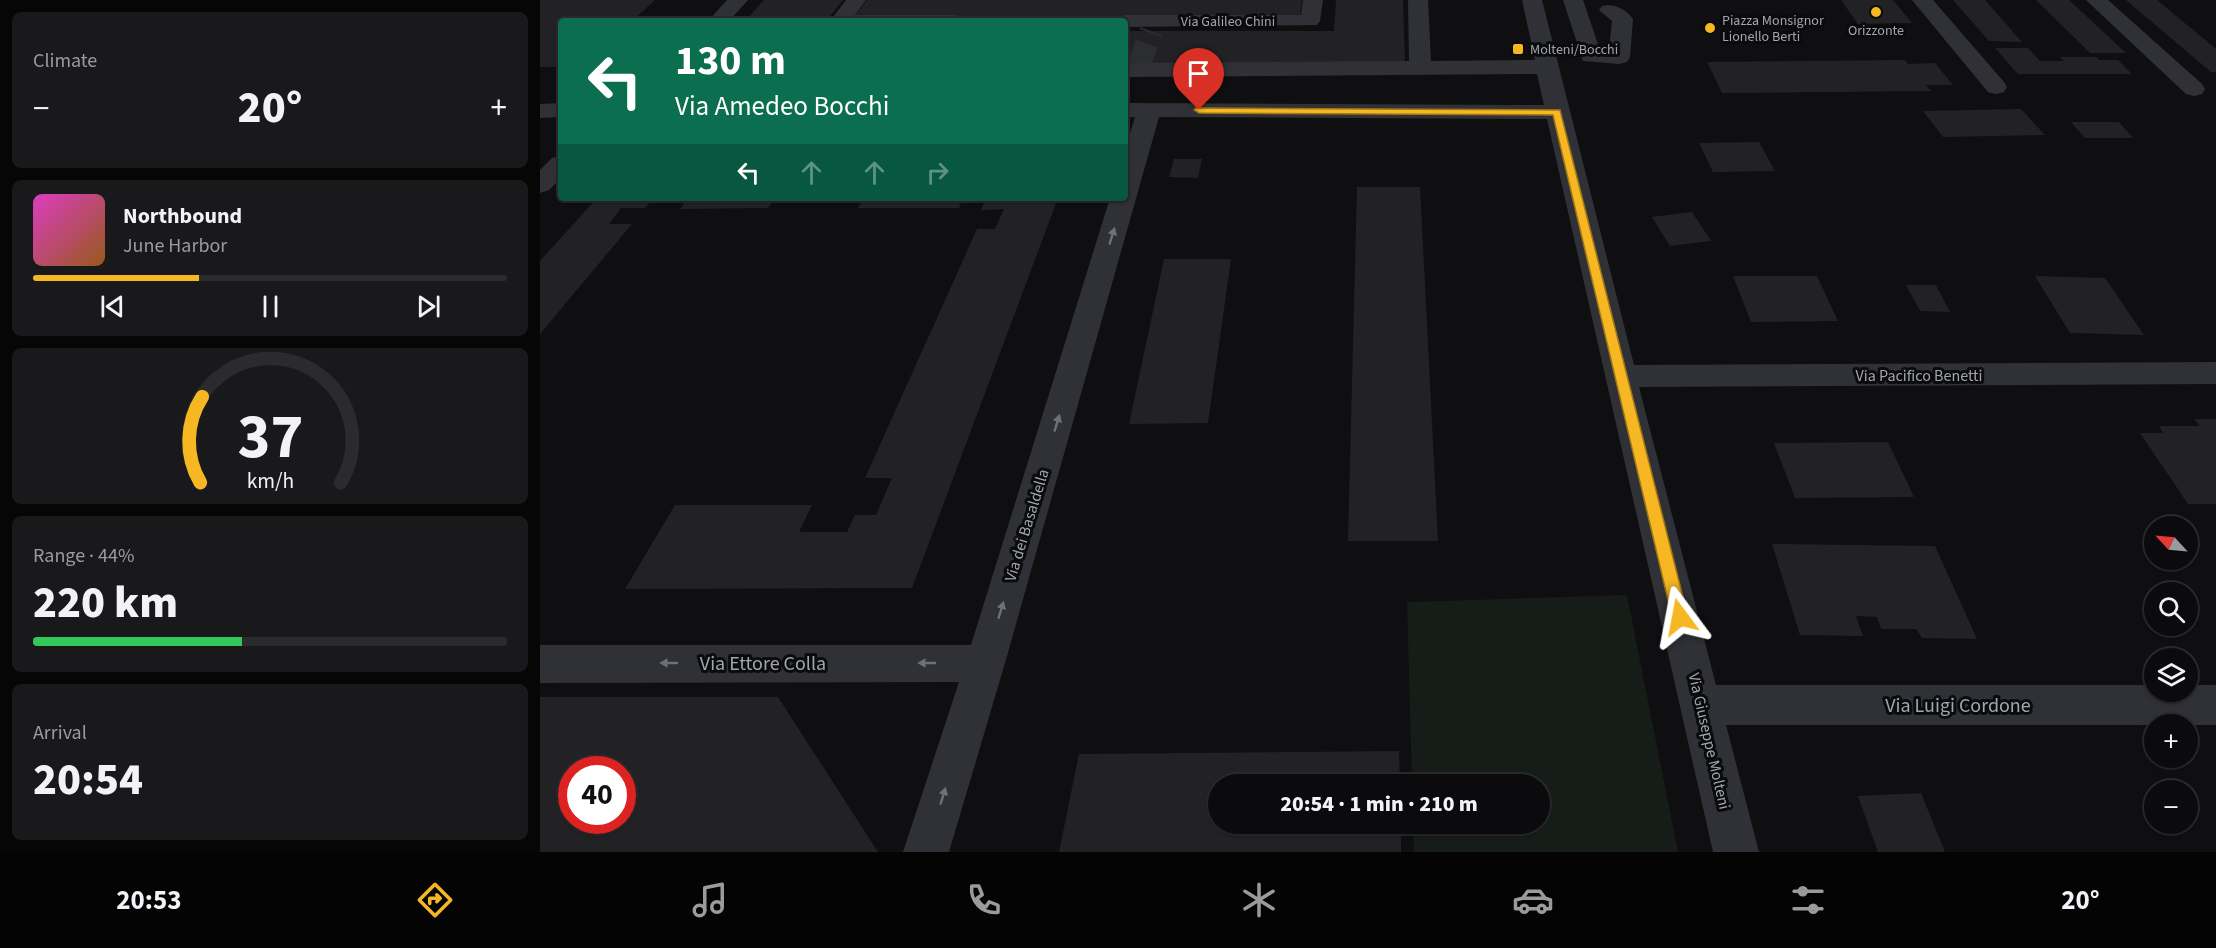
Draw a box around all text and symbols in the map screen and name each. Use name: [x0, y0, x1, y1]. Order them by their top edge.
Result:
marker: Orizzonte: [1869, 5, 1883, 19]
place label: Piazza Monsignor Lionello Berti: [1722, 11, 1824, 47]
street label: Via Galileo Chini: [1181, 12, 1275, 32]
marker: Piazza Monsignor Lionello Berti: [1703, 21, 1717, 35]
place label: Orizzonte: [1848, 21, 1904, 41]
text: 130 m: [675, 31, 786, 91]
place label: Molteni/Bocchi: [1530, 40, 1618, 60]
icon: left: [576, 42, 654, 120]
marker: Molteni/Bocchi: [1511, 42, 1525, 56]
text: Climate: [33, 47, 97, 75]
pin: [1173, 48, 1224, 110]
icon: arrive: [1182, 57, 1215, 90]
text: 20°: [238, 76, 302, 140]
text: −: [33, 85, 49, 132]
text: +: [491, 85, 507, 132]
text: Via Amedeo Bocchi: [675, 87, 889, 126]
icon: left: [732, 156, 765, 189]
icon: ahead: [795, 156, 828, 189]
icon: ahead: [858, 156, 891, 189]
icon: right: [921, 156, 954, 189]
text: Northbound: [123, 200, 242, 232]
one-way arrow: [1108, 227, 1117, 245]
text: June Harbor: [123, 232, 227, 260]
icon: previous: [96, 290, 129, 323]
icon: pause: [254, 290, 287, 323]
icon: next: [412, 290, 445, 323]
street label: Via Pacifico Benetti: [1856, 365, 1982, 387]
text: 37: [237, 393, 303, 482]
one-way arrow: [1053, 414, 1062, 432]
text: km/h: [246, 466, 294, 497]
street label: Via dei Basaldella: [999, 466, 1055, 584]
north arrow: [2144, 516, 2198, 570]
map controls: [2144, 516, 2198, 834]
text: Range · 44%: [33, 542, 134, 570]
text: 220 km: [33, 571, 178, 635]
button: search: [2144, 582, 2198, 636]
position arrow: [1648, 585, 1712, 649]
one-way arrow: [997, 601, 1006, 619]
button: layers: [2144, 648, 2198, 702]
street label: Via Ettore Colla: [700, 650, 826, 678]
one-way arrow: [659, 658, 678, 668]
one-way arrow: [917, 658, 936, 668]
street label: Via Giuseppe Molteni: [1683, 671, 1735, 812]
street label: Via Luigi Cordone: [1885, 692, 2031, 720]
button: +: [2144, 714, 2198, 768]
text: Arrival: [33, 719, 87, 747]
text: 20:54: [33, 748, 143, 812]
speed limit sign: 40: [558, 756, 636, 834]
button: −: [2144, 780, 2198, 834]
one-way arrow: [939, 787, 949, 805]
text: 20:54 · 1 min · 210 m: [1280, 788, 1478, 820]
icon: directions: [414, 879, 456, 921]
icon: music: [689, 879, 731, 921]
icon: phone: [963, 879, 1005, 921]
icon: climate: [1238, 879, 1280, 921]
icon: car: [1512, 879, 1554, 921]
icon: filters: [1787, 879, 1829, 921]
text: 20:53: [116, 881, 181, 920]
text: 20°: [2061, 881, 2100, 920]

